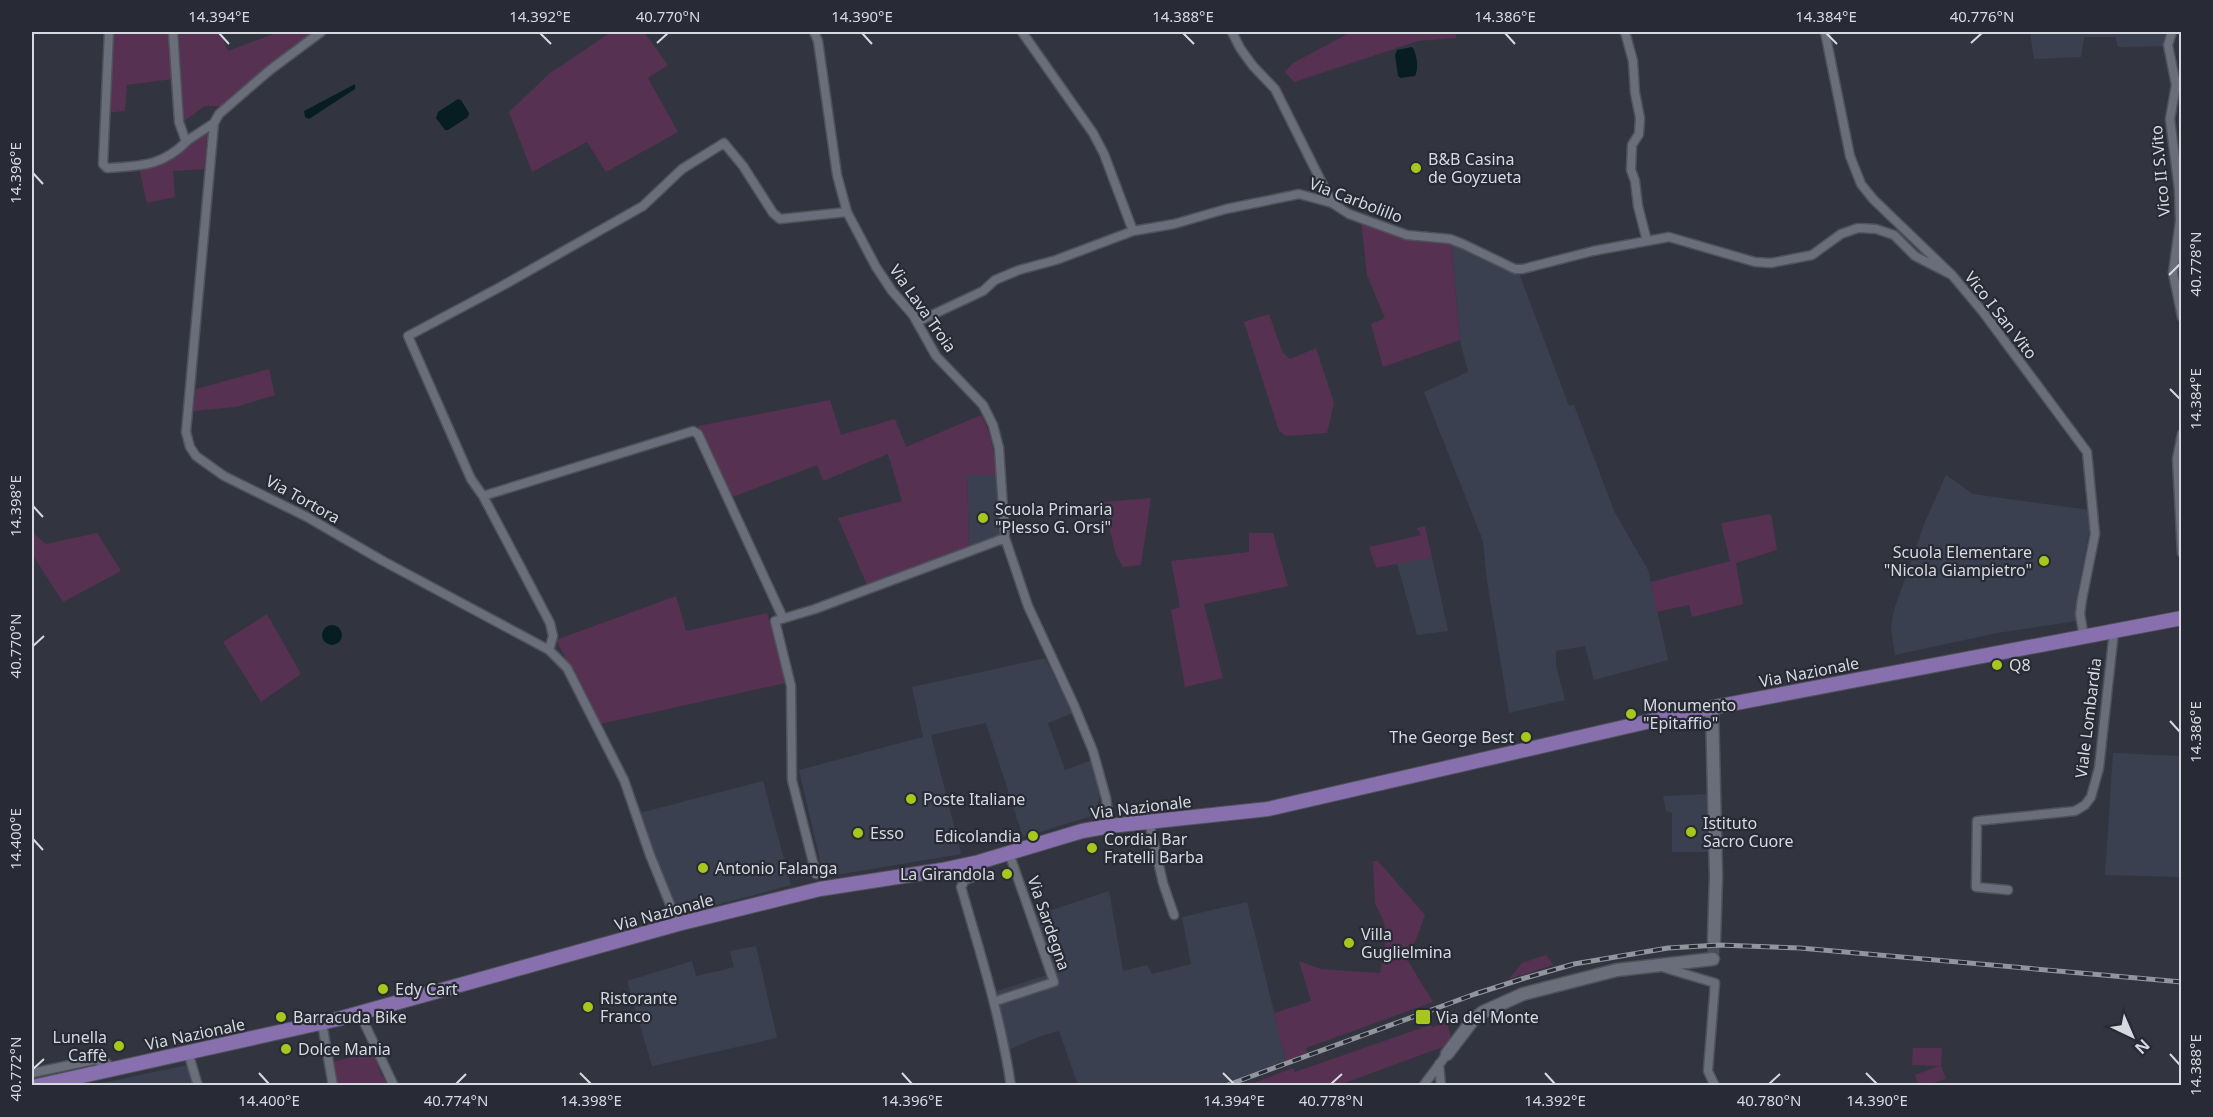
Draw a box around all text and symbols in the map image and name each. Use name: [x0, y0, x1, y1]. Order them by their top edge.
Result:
text: 14.394°E: [188, 6, 250, 26]
text: 14.392°E: [509, 6, 571, 26]
text: 40.770°N: [636, 6, 700, 26]
text: 14.390°E: [831, 6, 893, 26]
text: 14.388°E: [1152, 6, 1214, 26]
text: 14.386°E: [1474, 6, 1536, 26]
text: 14.384°E: [1795, 6, 1857, 26]
text: 40.776°N: [1950, 6, 2014, 26]
street label: Vico II S.Vito: [2145, 124, 2175, 218]
text: 14.396°E: [5, 142, 25, 204]
place label: B&B Casina de Goyzueta: [1428, 148, 1521, 188]
marker: B&B Casina de Goyzueta: [1409, 161, 1423, 175]
street label: Via Carbolillo: [1306, 172, 1406, 228]
text: 40.778°N: [2185, 232, 2205, 296]
street label: Via Lava Troia: [885, 260, 961, 356]
street label: Vico I San Vito: [1960, 267, 2042, 363]
text: 14.384°E: [2185, 368, 2205, 430]
street label: Via Tortora: [262, 470, 344, 528]
text: 14.398°E: [5, 475, 25, 537]
place label: Scuola Primaria "Plesso G. Orsi": [995, 498, 1112, 538]
marker: Scuola Primaria "Plesso G. Orsi": [976, 511, 990, 525]
place label: Scuola Elementare "Nicola Giampietro": [1884, 541, 2032, 581]
marker: Scuola Elementare "Nicola Giampietro": [2037, 554, 2051, 568]
text: 40.770°N: [5, 614, 25, 678]
street label: Via Nazionale: [1757, 652, 1861, 692]
place label: Q8: [2009, 654, 2031, 676]
street label: Viale Lombardia: [2070, 657, 2106, 779]
marker: Q8: [1990, 658, 2004, 672]
place label: Monumento "Epitaffio": [1643, 694, 1736, 734]
text: 14.386°E: [2185, 701, 2205, 763]
marker: Monumento "Epitaffio": [1624, 707, 1638, 721]
place label: The George Best: [1389, 726, 1514, 748]
marker: The George Best: [1519, 730, 1533, 744]
place label: Poste Italiane: [923, 788, 1025, 810]
street label: Via Nazionale: [1089, 790, 1193, 824]
marker: Poste Italiane: [904, 792, 918, 806]
text: 14.400°E: [5, 808, 25, 870]
place label: Istituto Sacro Cuore: [1703, 812, 1794, 852]
place label: Esso: [870, 822, 904, 844]
place label: Edicolandia: [935, 825, 1021, 847]
marker: Istituto Sacro Cuore: [1684, 825, 1698, 839]
marker: Esso: [851, 826, 865, 840]
place label: Cordial Bar Fratelli Barba: [1104, 828, 1204, 868]
marker: Edicolandia: [1026, 829, 1040, 843]
marker: Cordial Bar Fratelli Barba: [1085, 841, 1099, 855]
place label: Antonio Falanga: [715, 857, 838, 879]
marker: Antonio Falanga: [696, 861, 710, 875]
place label: La Girandola: [900, 863, 995, 885]
marker: La Girandola: [1000, 867, 1014, 881]
street label: Via Sardegna: [1023, 873, 1075, 973]
street label: Via Nazionale: [612, 888, 716, 936]
place label: Villa Guglielmina: [1361, 923, 1452, 963]
marker: Villa Guglielmina: [1342, 936, 1356, 950]
place label: Edy Cart: [395, 978, 458, 1000]
marker: Edy Cart: [376, 982, 390, 996]
place label: Ristorante Franco: [600, 987, 677, 1027]
marker: Ristorante Franco: [581, 1000, 595, 1014]
place label: Barracuda Bike: [293, 1006, 407, 1028]
place label: Via del Monte: [1436, 1006, 1539, 1028]
north arrow: [2102, 1006, 2162, 1066]
marker: Via del Monte: [1414, 1008, 1432, 1026]
marker: Barracuda Bike: [274, 1010, 288, 1024]
street label: Via Nazionale: [143, 1013, 247, 1055]
place label: Lunella Caffè: [53, 1026, 107, 1066]
text: N: [2130, 1034, 2155, 1059]
text: 14.388°E: [2185, 1034, 2205, 1096]
text: 40.772°N: [5, 1037, 25, 1101]
place label: Dolce Mania: [298, 1038, 391, 1060]
marker: Lunella Caffè: [112, 1039, 126, 1053]
marker: Dolce Mania: [279, 1042, 293, 1056]
text: 14.400°E: [238, 1090, 300, 1110]
text: 40.774°N: [424, 1090, 488, 1110]
text: 14.398°E: [560, 1090, 622, 1110]
text: 14.396°E: [881, 1090, 943, 1110]
text: 14.394°E: [1203, 1090, 1265, 1110]
text: 40.778°N: [1299, 1090, 1363, 1110]
text: 14.392°E: [1524, 1090, 1586, 1110]
text: 40.780°N: [1737, 1090, 1801, 1110]
text: 14.390°E: [1846, 1090, 1908, 1110]

